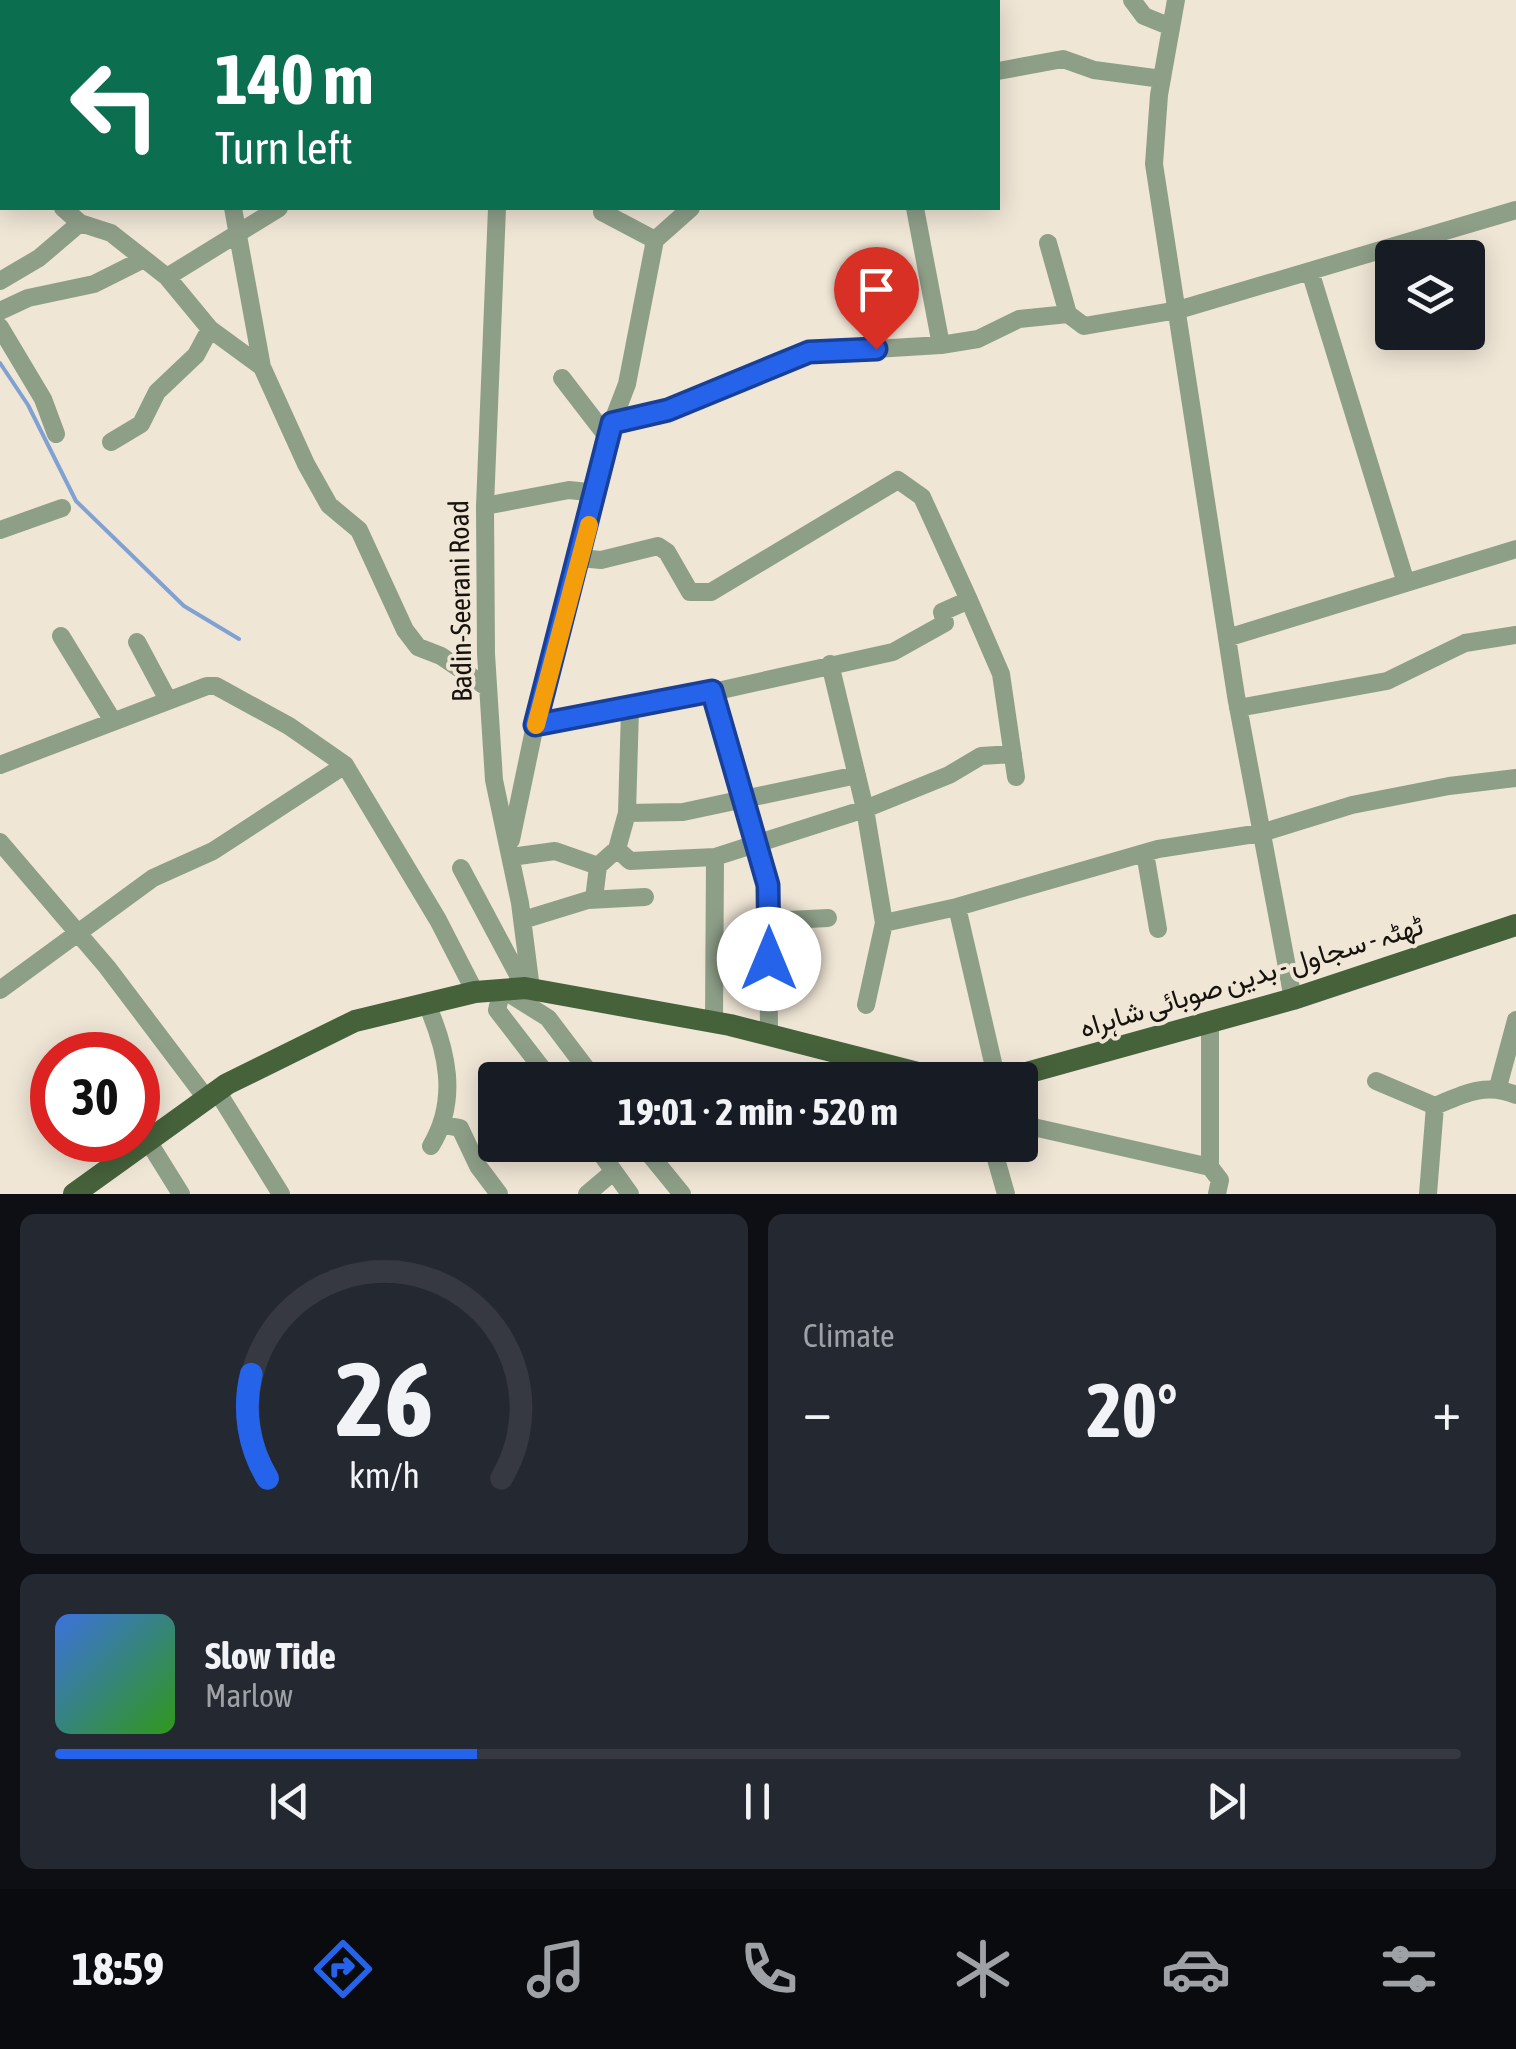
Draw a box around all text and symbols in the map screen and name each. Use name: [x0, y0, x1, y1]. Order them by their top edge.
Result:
text: 140 m: [215, 39, 374, 119]
icon: left: [50, 40, 180, 170]
text: Turn left: [215, 122, 353, 174]
map controls: [1375, 240, 1485, 350]
button: layers: [1375, 240, 1485, 350]
pin: [834, 247, 919, 350]
icon: arrive: [849, 262, 904, 317]
street label: Badin-Seerani Road: [442, 500, 478, 702]
position arrow: [717, 907, 821, 1011]
street label: ٹھٹہ - سجاول - بدین صوبائی شاہراہ: [1075, 908, 1428, 1046]
speed limit sign: 30: [30, 1032, 160, 1162]
text: 19:01 · 2 min · 520 m: [618, 1090, 898, 1133]
text: Climate: [803, 1317, 895, 1354]
text: 26: [335, 1339, 433, 1458]
text: 20°: [1086, 1367, 1178, 1453]
text: −: [803, 1379, 832, 1442]
text: +: [1432, 1379, 1461, 1442]
text: km/h: [349, 1455, 419, 1496]
text: Slow Tide: [205, 1634, 336, 1677]
text: Marlow: [205, 1677, 293, 1714]
icon: previous: [262, 1774, 317, 1829]
icon: pause: [730, 1774, 785, 1829]
icon: next: [1199, 1774, 1254, 1829]
icon: directions: [308, 1934, 378, 2004]
icon: music: [521, 1934, 591, 2004]
icon: phone: [734, 1934, 804, 2004]
icon: climate: [948, 1934, 1018, 2004]
icon: car: [1161, 1934, 1231, 2004]
icon: filters: [1374, 1934, 1444, 2004]
text: 18:59: [72, 1943, 164, 1995]

